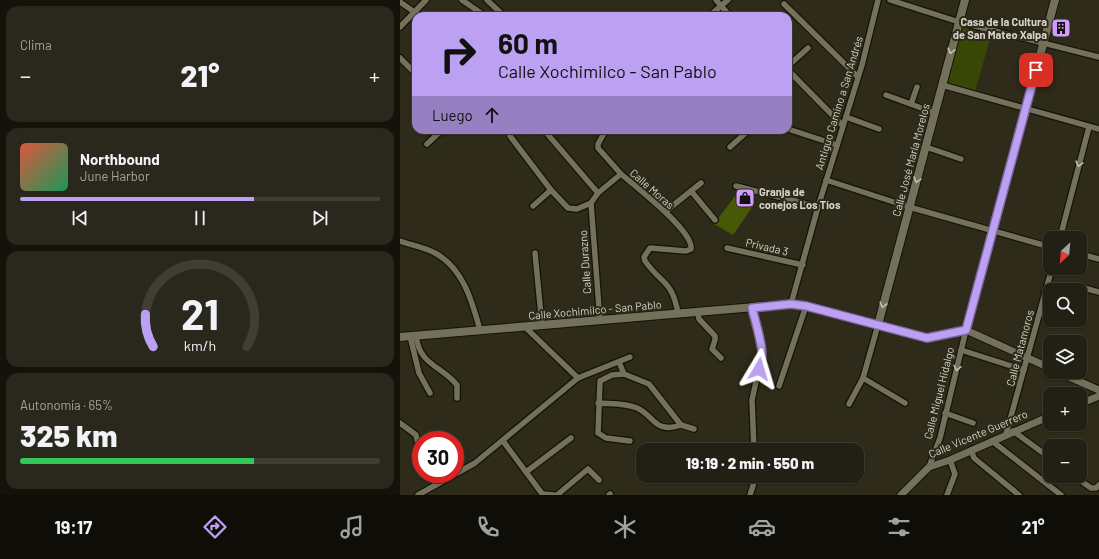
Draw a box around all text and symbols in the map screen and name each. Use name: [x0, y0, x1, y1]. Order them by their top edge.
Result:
place label: Casa de la Cultura de San Mateo Xalpa: [953, 15, 1047, 41]
building icon: Casa de la Cultura de San Mateo Xalpa: [1050, 17, 1072, 39]
text: 60 m: [498, 26, 558, 60]
icon: right: [432, 28, 484, 80]
street label: Antiguo Camino a San Andrés: [812, 34, 865, 171]
text: Clima: [20, 37, 52, 53]
one-way arrow: [947, 47, 956, 54]
pin: [1019, 53, 1053, 87]
text: 21°: [181, 57, 219, 93]
icon: arrive: [1025, 59, 1047, 81]
text: Calle Xochimilco - San Pablo: [498, 60, 717, 82]
text: −: [20, 62, 31, 88]
text: +: [369, 62, 380, 88]
street label: Calle José María Morelos: [889, 102, 932, 218]
icon: ahead: [481, 104, 503, 126]
text: Luego: [432, 106, 473, 124]
text: Northbound: [80, 150, 160, 168]
one-way arrow: [1075, 161, 1084, 168]
street label: Calle Moras: [628, 166, 677, 211]
text: June Harbor: [80, 168, 150, 184]
one-way arrow: [913, 176, 922, 183]
place label: Granja de conejos Los Tíos: [759, 185, 841, 211]
shop icon: Granja de conejos Los Tíos: [734, 187, 756, 209]
icon: previous: [69, 207, 91, 229]
icon: pause: [189, 207, 211, 229]
icon: next: [309, 207, 331, 229]
street label: Calle Durazno: [576, 230, 593, 295]
north arrow: [1043, 231, 1087, 275]
map controls: [1043, 231, 1087, 483]
street label: Privada 3: [744, 235, 790, 258]
button: search: [1043, 283, 1087, 327]
text: 21: [181, 287, 219, 337]
street label: Calle Xochimilco - San Pablo: [528, 297, 662, 322]
one-way arrow: [880, 302, 888, 309]
street label: Calle Matamoros: [1003, 308, 1036, 388]
button: layers: [1043, 335, 1087, 379]
text: km/h: [184, 336, 216, 353]
street label: Calle Miguel Hidalgo: [921, 345, 956, 440]
position arrow: [738, 348, 780, 390]
one-way arrow: [953, 365, 961, 371]
button: +: [1043, 387, 1087, 431]
text: Autonomía · 65%: [20, 397, 113, 413]
street label: Calle Vicente Guerrero: [926, 407, 1029, 460]
text: 325 km: [20, 417, 117, 453]
speed limit sign: 30: [412, 431, 464, 483]
button: −: [1043, 439, 1087, 483]
text: 19:19 · 2 min · 550 m: [686, 454, 814, 472]
icon: directions: [201, 513, 229, 541]
icon: music: [338, 513, 366, 541]
icon: phone: [474, 513, 502, 541]
icon: climate: [611, 513, 639, 541]
icon: car: [748, 513, 776, 541]
icon: filters: [885, 513, 913, 541]
text: 19:17: [54, 516, 92, 538]
text: 21°: [1021, 516, 1045, 538]

